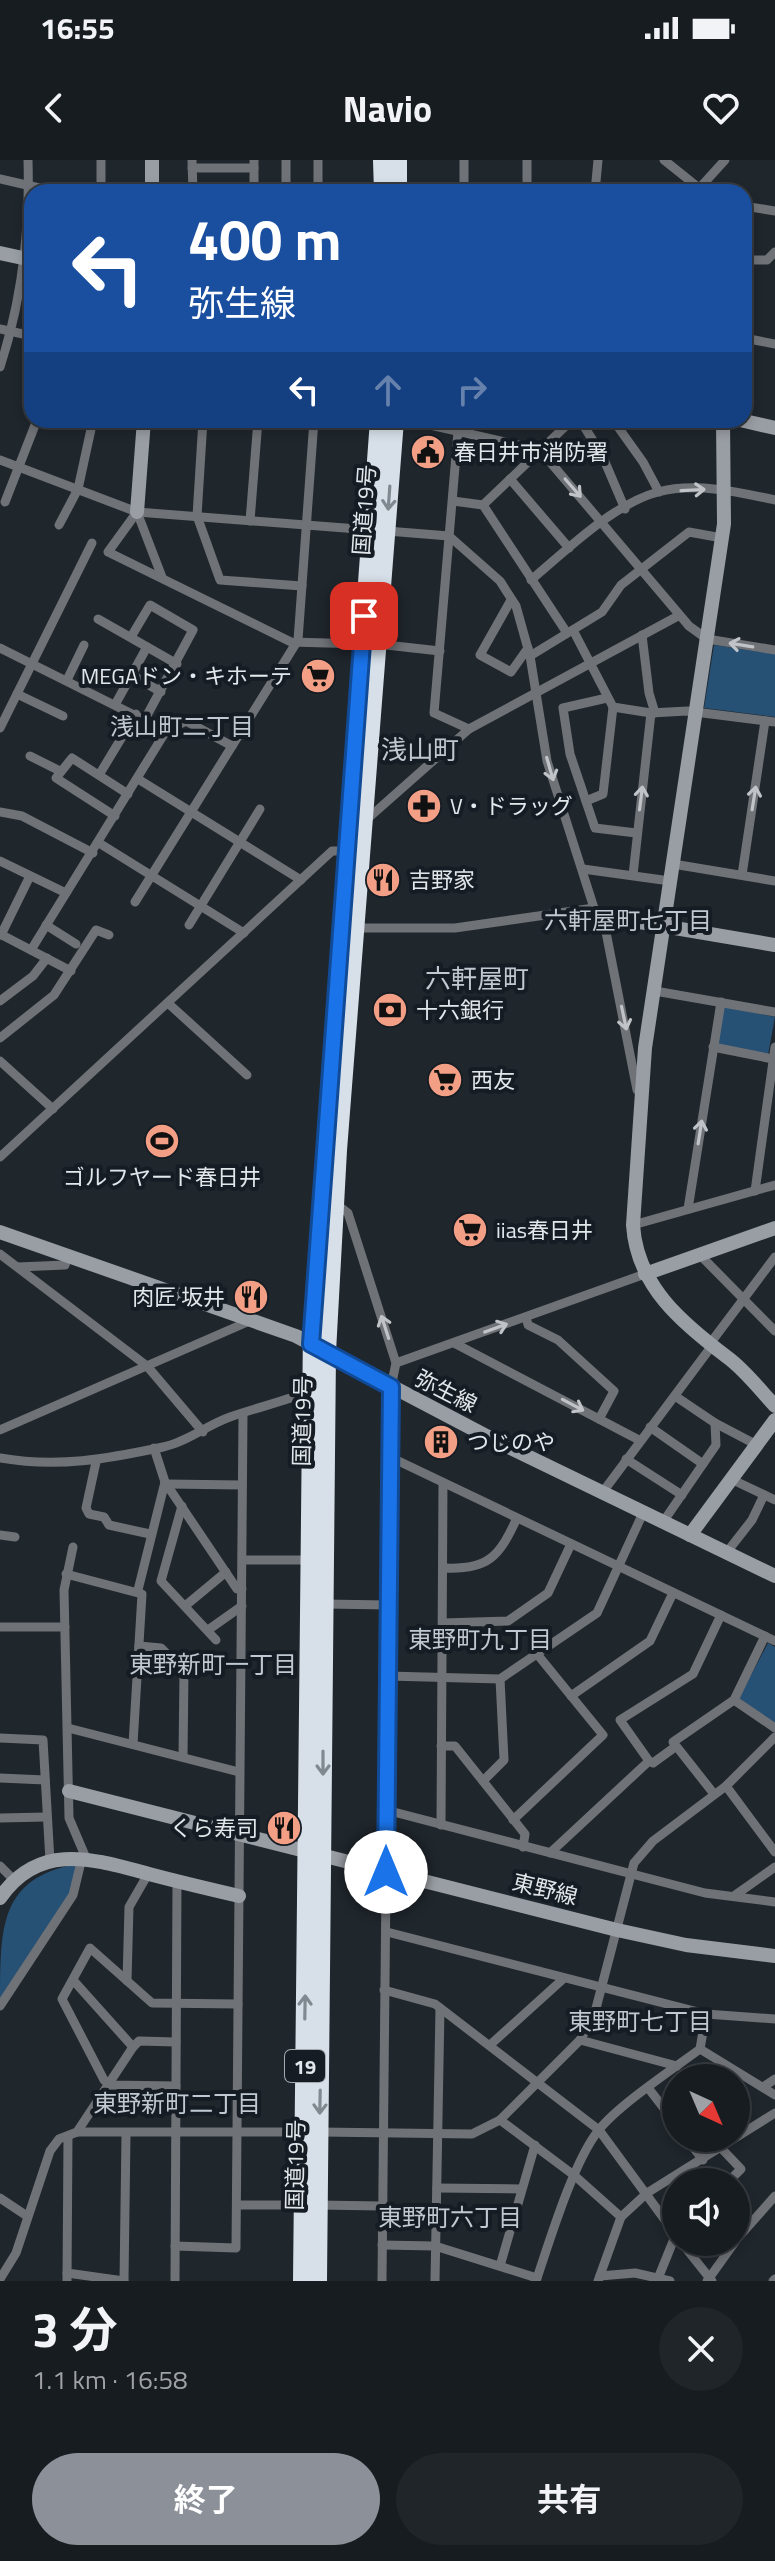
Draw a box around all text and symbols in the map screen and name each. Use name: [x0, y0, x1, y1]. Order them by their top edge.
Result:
text: 16:55: [40, 5, 115, 51]
text: Navio: [343, 81, 432, 136]
icon: back: [32, 86, 76, 130]
icon: heart: [699, 86, 743, 130]
text: 400 m: [188, 197, 341, 282]
icon: left: [56, 216, 160, 320]
text: 弥生線: [188, 275, 296, 330]
icon: left: [282, 368, 326, 412]
icon: ahead: [366, 368, 410, 412]
icon: right: [450, 368, 494, 412]
public building icon: 春日井市消防署: [409, 433, 447, 471]
place label: 春日井市消防署: [454, 435, 608, 469]
street label: 国道19号: [344, 464, 384, 556]
one-way arrow: [563, 477, 581, 498]
one-way arrow: [679, 483, 706, 498]
one-way arrow: [381, 484, 396, 511]
pin: [330, 582, 398, 650]
icon: arrive: [342, 594, 386, 638]
one-way arrow: [729, 637, 754, 652]
supermarket icon: MEGAドン・キホーテ: [299, 657, 337, 695]
place label: MEGAドン・キホーテ: [81, 659, 292, 693]
district label: 浅山町二丁目: [110, 708, 254, 744]
district label: 浅山町: [381, 730, 459, 769]
one-way arrow: [543, 756, 558, 782]
one-way arrow: [633, 785, 648, 812]
one-way arrow: [747, 786, 762, 811]
pharmacy icon: V・ドラッグ: [405, 787, 443, 825]
place label: V・ドラッグ: [450, 789, 573, 823]
restaurant icon: 吉野家: [364, 861, 402, 899]
place label: 吉野家: [409, 863, 475, 897]
district label: 六軒屋町七丁目: [544, 902, 712, 938]
district label: 六軒屋町: [425, 959, 529, 998]
bank icon: 十六銀行: [371, 991, 409, 1029]
place label: 十六銀行: [416, 993, 504, 1027]
one-way arrow: [617, 1004, 632, 1030]
supermarket icon: 西友: [426, 1061, 464, 1099]
place label: 西友: [471, 1063, 515, 1097]
one-way arrow: [693, 1119, 708, 1145]
sports icon: ゴルフヤード春日井: [143, 1122, 181, 1160]
place label: ゴルフヤード春日井: [63, 1160, 261, 1194]
supermarket icon: iias春日井: [451, 1211, 489, 1249]
place label: iias春日井: [496, 1213, 593, 1247]
restaurant icon: 肉匠 坂井: [232, 1278, 270, 1316]
place label: 肉匠 坂井: [132, 1280, 225, 1314]
one-way arrow: [376, 1315, 391, 1340]
one-way arrow: [483, 1320, 508, 1334]
street label: 弥生線: [409, 1361, 483, 1421]
street label: 国道19号: [284, 1375, 320, 1467]
one-way arrow: [561, 1398, 585, 1414]
building icon: つじのや: [422, 1423, 460, 1461]
place label: つじのや: [467, 1425, 555, 1459]
district label: 東野町九丁目: [408, 1621, 552, 1657]
district label: 東野新町一丁目: [129, 1646, 297, 1682]
one-way arrow: [315, 1749, 331, 1776]
restaurant icon: くら寿司: [265, 1809, 303, 1847]
place label: くら寿司: [170, 1811, 258, 1845]
position arrow: [344, 1830, 428, 1914]
street label: 東野線: [509, 1865, 581, 1913]
one-way arrow: [298, 1994, 313, 2021]
district label: 東野町七丁目: [568, 2003, 712, 2039]
road number: 19: [285, 2050, 325, 2082]
north arrow: [662, 2064, 750, 2152]
map controls: [662, 2064, 750, 2256]
district label: 東野新町二丁目: [93, 2085, 261, 2121]
one-way arrow: [312, 2088, 328, 2115]
street label: 国道19号: [277, 2119, 313, 2211]
button: sound: [662, 2168, 750, 2256]
district label: 東野町六丁目: [378, 2199, 522, 2235]
text: 3 分: [32, 2293, 117, 2366]
button: close: [659, 2307, 743, 2391]
text: 1.1 km · 16:58: [32, 2360, 188, 2399]
button: 終了: [32, 2453, 380, 2545]
button: 共有: [396, 2453, 743, 2545]

